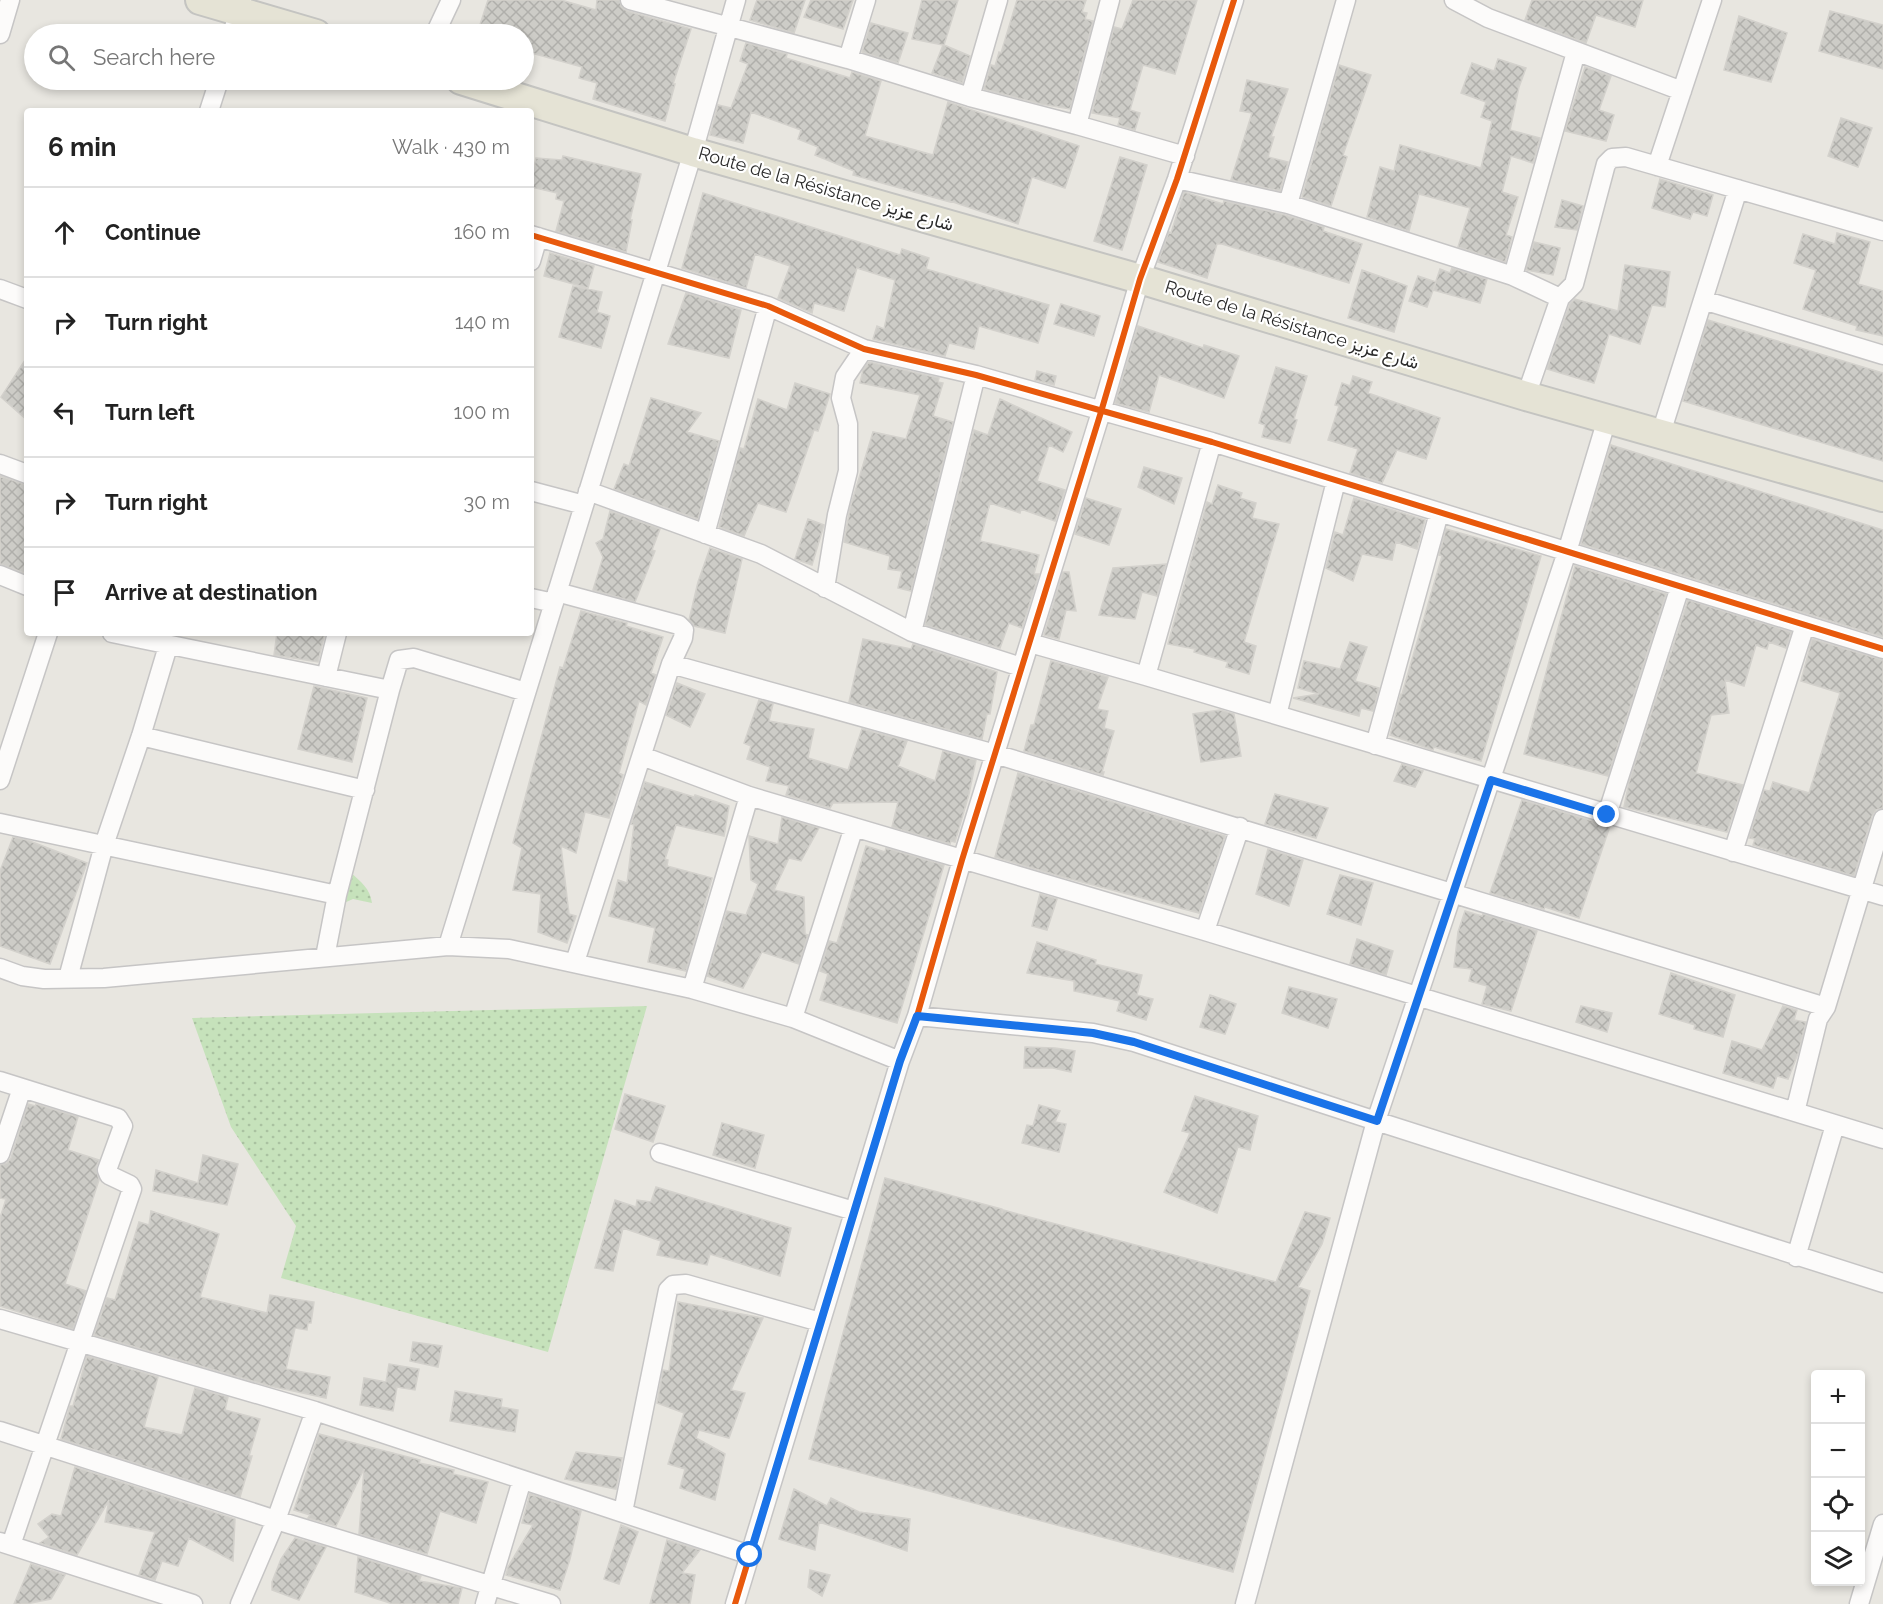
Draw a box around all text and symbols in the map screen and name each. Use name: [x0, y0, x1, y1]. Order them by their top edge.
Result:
search box: [24, 24, 534, 90]
icon: search: [45, 41, 78, 74]
text: Search here: [93, 44, 215, 70]
text: 6 min: [48, 132, 117, 162]
text: Walk · 430 m: [392, 135, 510, 159]
street label: Route de la Résistance شارع عزيز: [696, 142, 956, 237]
icon: ahead: [48, 216, 81, 249]
text: Continue: [105, 219, 201, 245]
text: 160 m: [454, 220, 510, 244]
street label: Route de la Résistance شارع عزيز: [1162, 276, 1422, 375]
icon: right: [48, 306, 81, 339]
text: Turn right: [105, 309, 208, 335]
text: 140 m: [455, 310, 510, 334]
icon: left: [48, 396, 81, 429]
text: Turn left: [105, 399, 195, 425]
text: 100 m: [453, 400, 510, 424]
icon: right: [48, 486, 81, 519]
text: Turn right: [105, 489, 208, 515]
text: 30 m: [464, 490, 510, 514]
icon: arrive: [48, 576, 81, 609]
text: Arrive at destination: [105, 579, 318, 605]
route end: [1593, 801, 1619, 827]
map controls: [1811, 1370, 1865, 1586]
button: +: [1811, 1370, 1865, 1424]
button: −: [1811, 1424, 1865, 1478]
button: locate: [1811, 1478, 1865, 1532]
button: layers: [1811, 1532, 1865, 1586]
route start: [736, 1541, 762, 1567]

